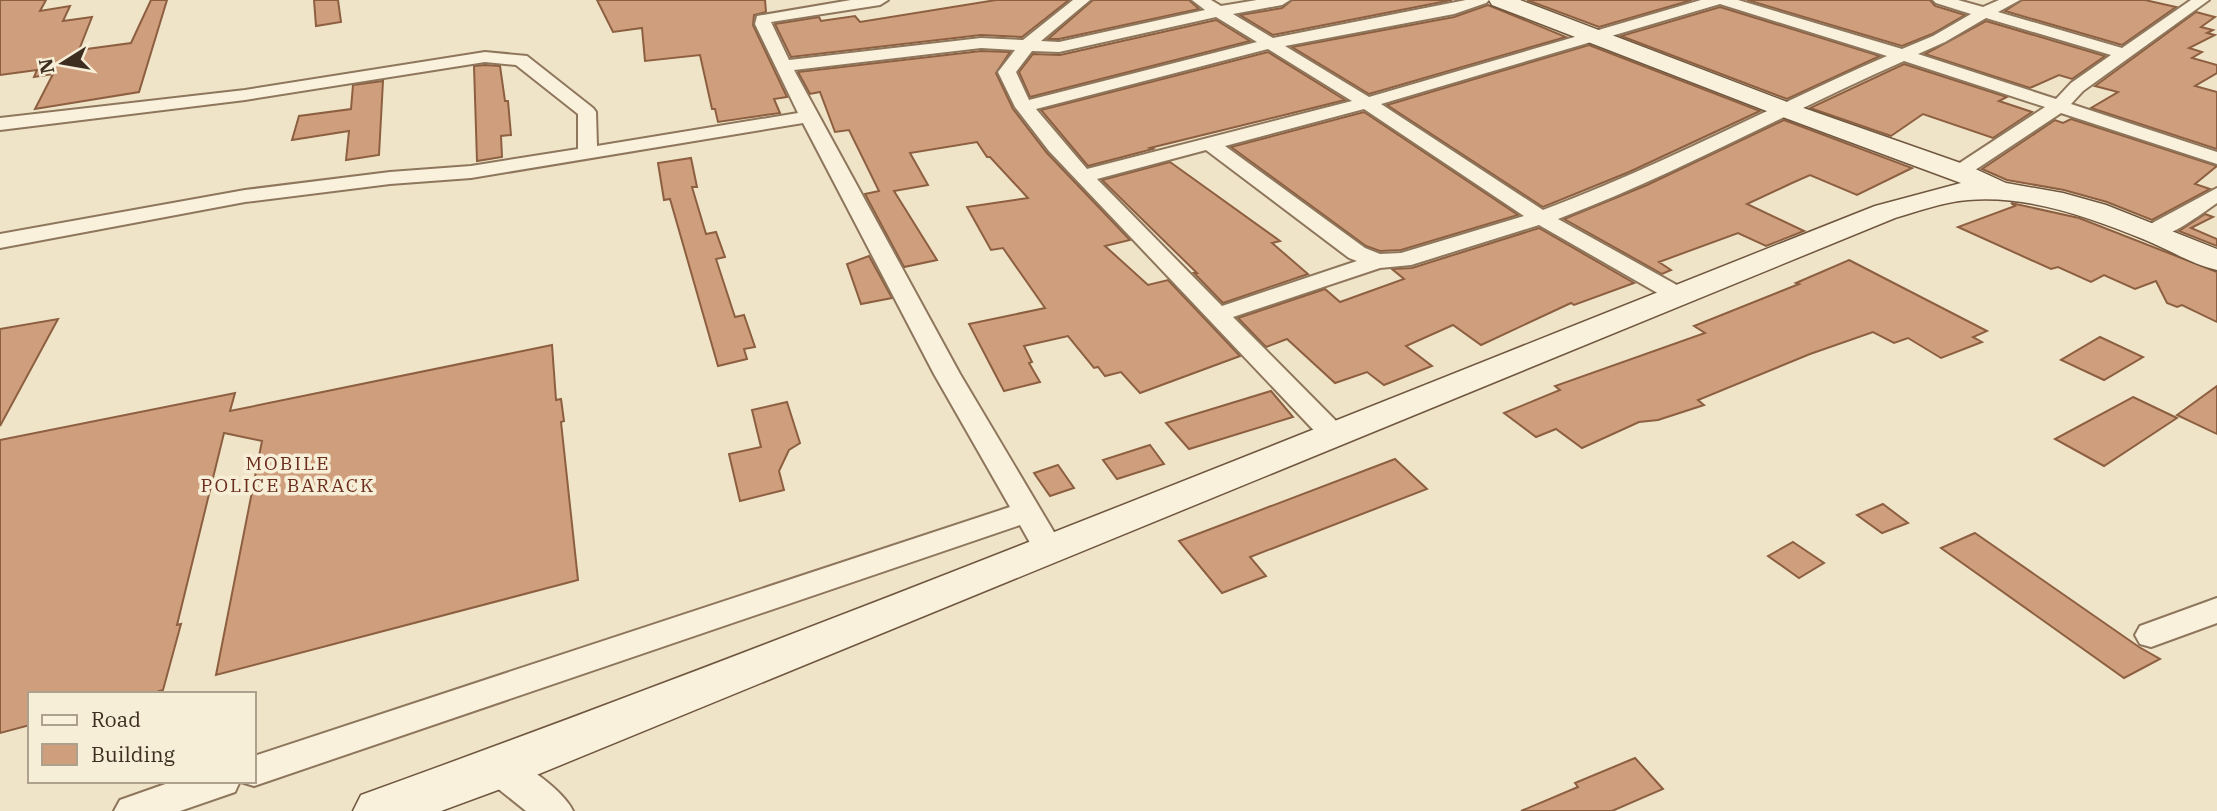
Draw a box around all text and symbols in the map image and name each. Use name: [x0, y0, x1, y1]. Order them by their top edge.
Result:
north arrow: [28, 28, 98, 98]
text: N: [33, 57, 60, 76]
district label: MOBILE POLICE BARACK: [201, 451, 375, 497]
legend: [28, 692, 256, 783]
text: Road: [91, 705, 141, 733]
text: Building: [91, 740, 176, 768]

